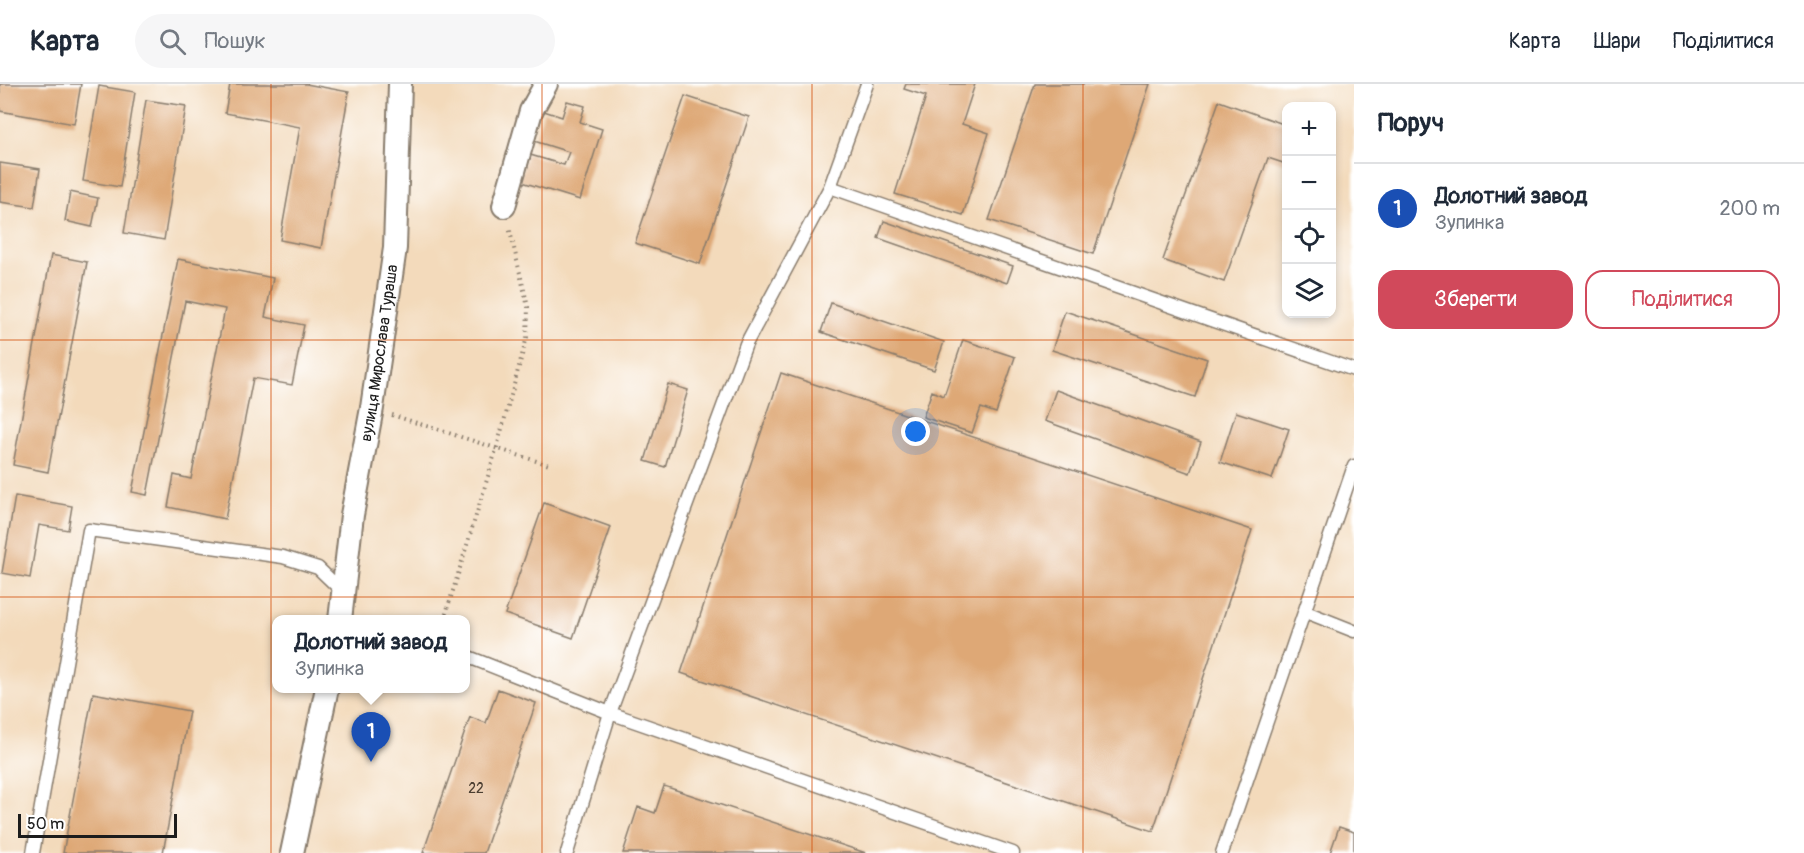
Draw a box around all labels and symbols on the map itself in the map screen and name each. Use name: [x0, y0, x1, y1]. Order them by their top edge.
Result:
street label: вулиця Мирослава Тураша: [356, 263, 402, 443]
your location: [901, 417, 930, 446]
pin: 1: [352, 712, 391, 762]
house number: 22: [468, 780, 484, 797]
scale bar: [18, 811, 177, 838]

